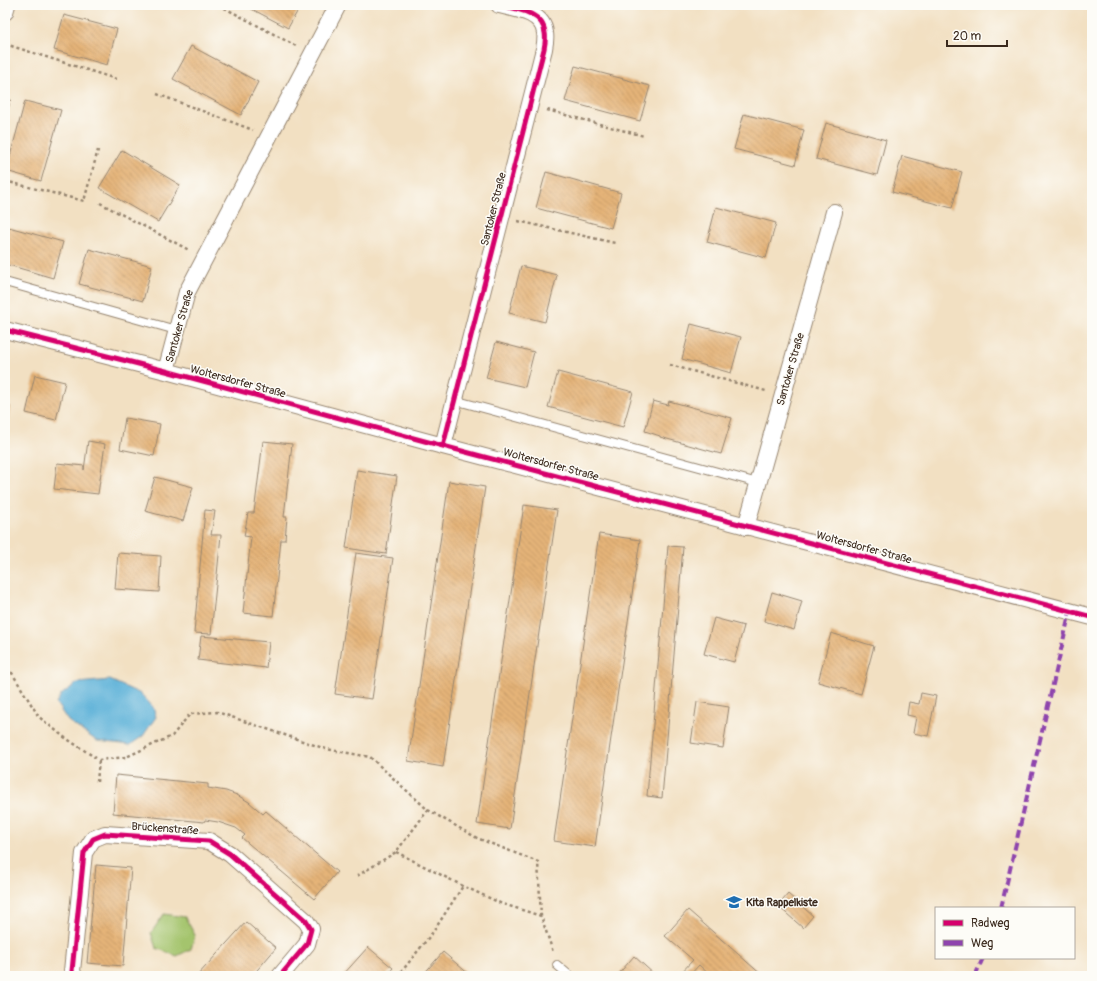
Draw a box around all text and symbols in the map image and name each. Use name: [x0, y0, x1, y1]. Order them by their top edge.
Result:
scale bar: [947, 22, 1007, 48]
text: 20 m: [953, 29, 982, 44]
street label: Santoker Straße: [478, 170, 509, 247]
street label: Santoker Straße: [163, 288, 196, 364]
street label: Santoker Straße: [774, 331, 807, 407]
street label: Woltersdorfer Straße: [189, 362, 288, 401]
street label: Woltersdorfer Straße: [502, 445, 601, 484]
street label: Woltersdorfer Straße: [815, 528, 914, 567]
street label: Brückenstraße: [131, 820, 199, 837]
school or university icon: Kita Rappelkiste: [725, 893, 743, 911]
place label: Kita Rappelkiste: [746, 896, 818, 909]
legend: [935, 907, 1075, 959]
text: Radweg: [971, 916, 1009, 931]
text: Weg: [971, 936, 993, 951]

